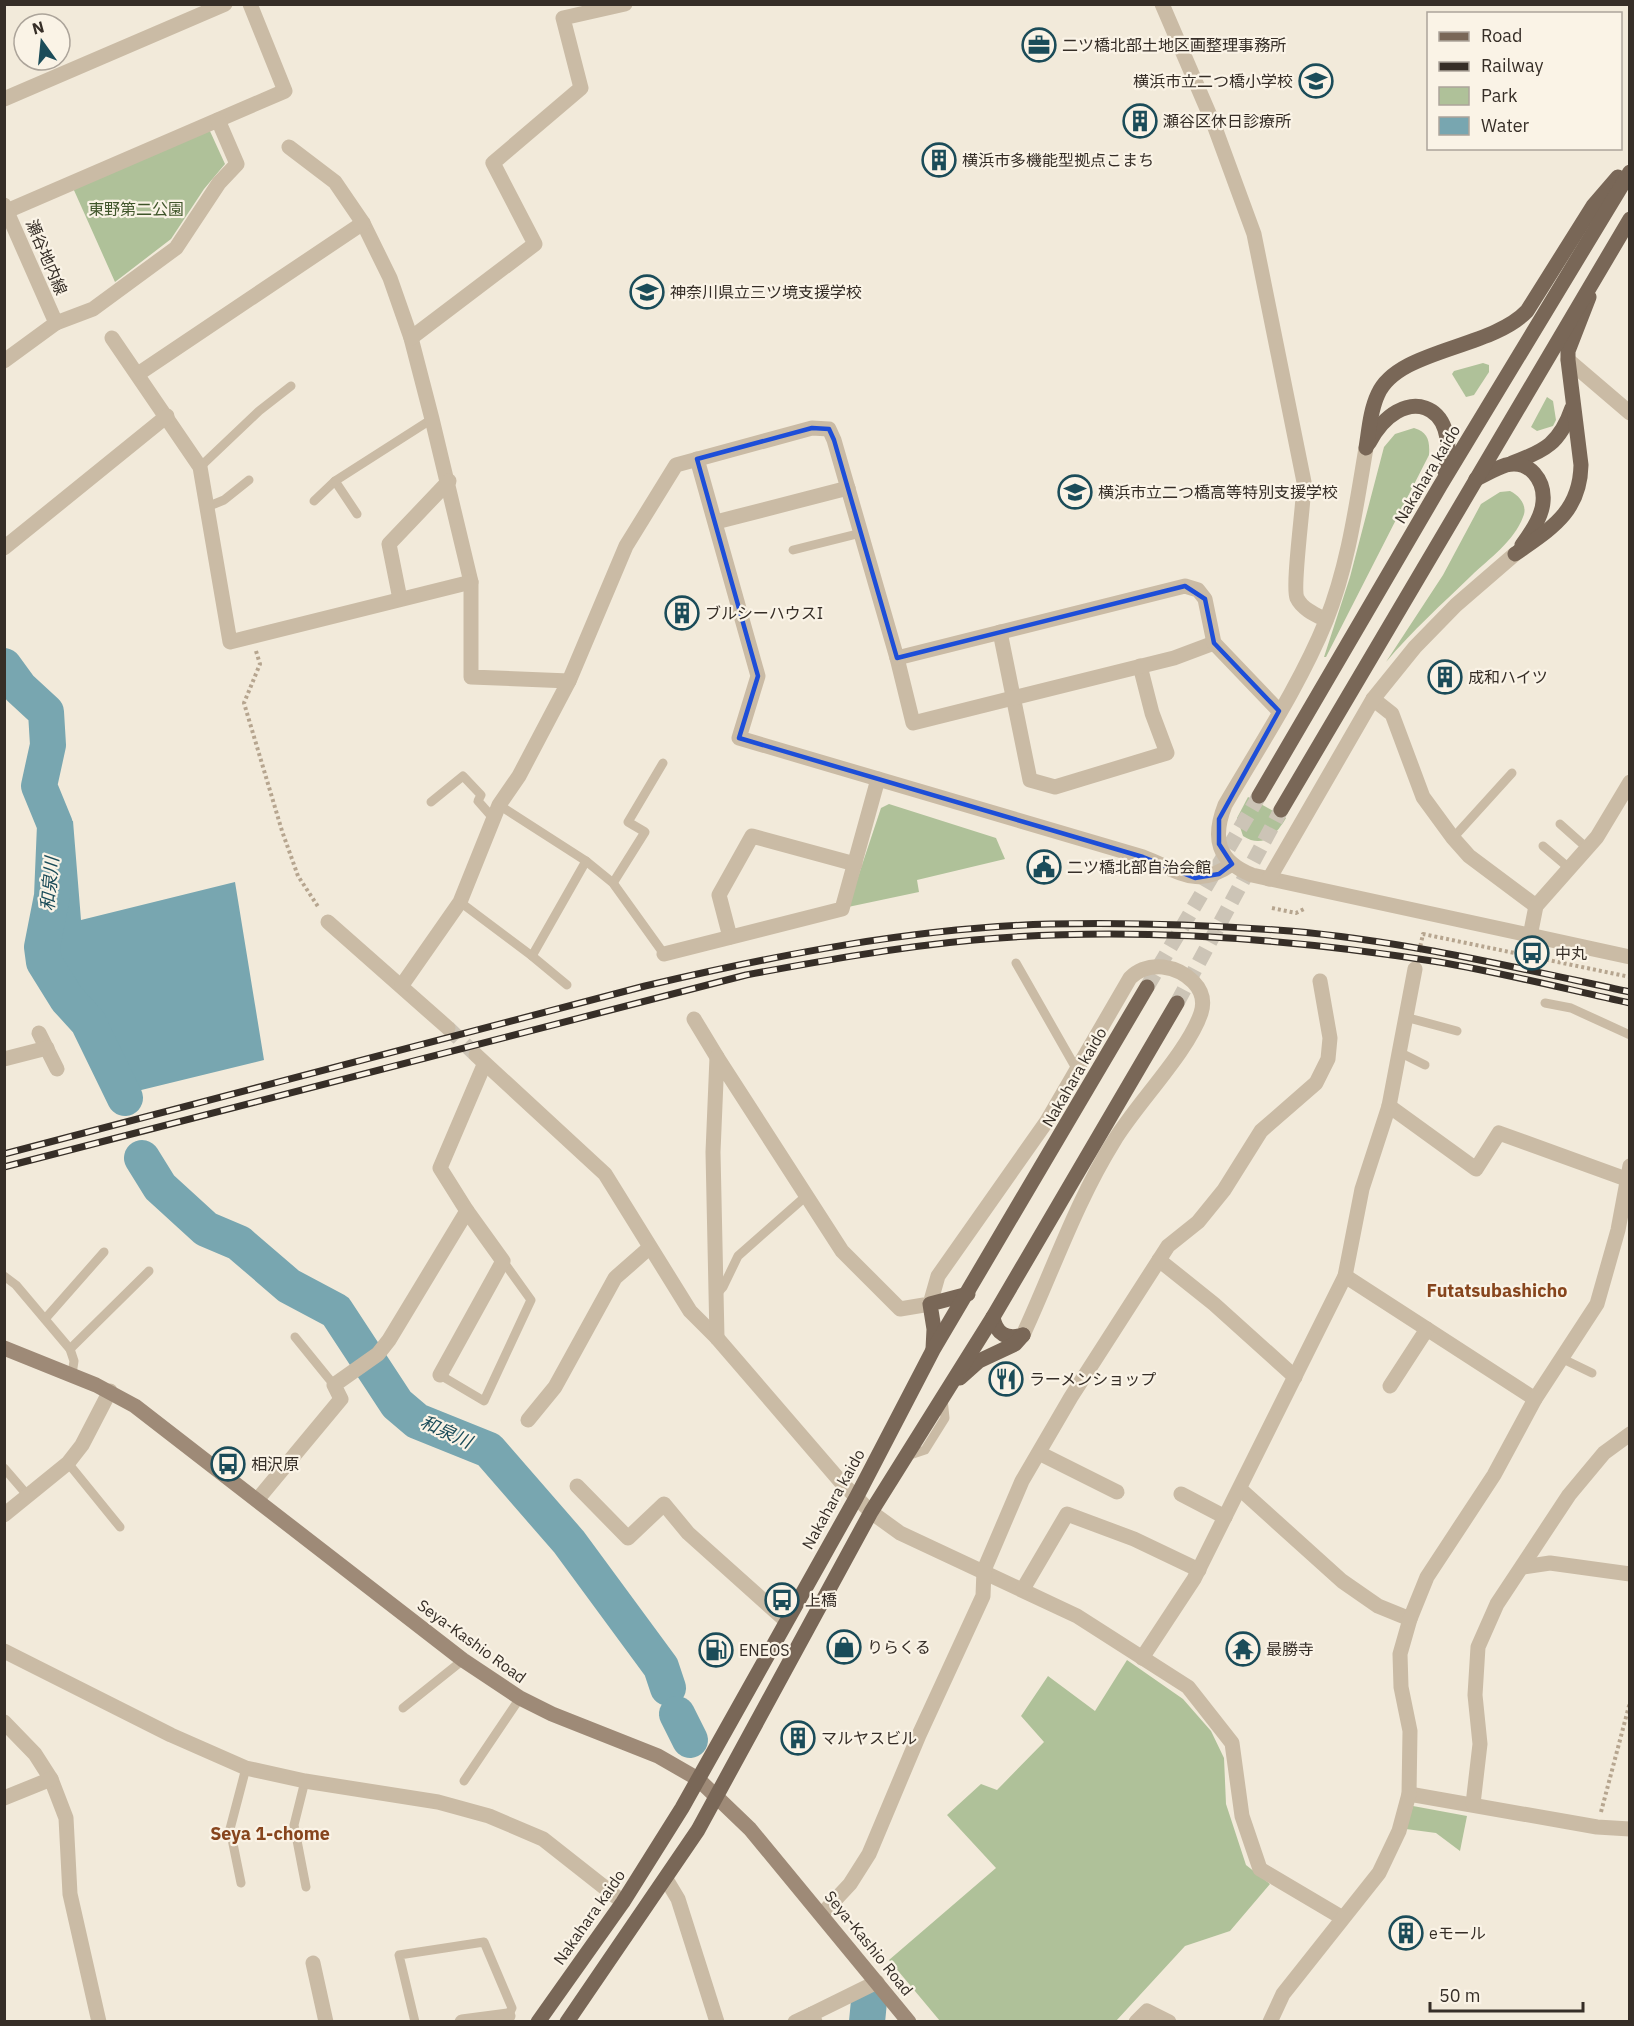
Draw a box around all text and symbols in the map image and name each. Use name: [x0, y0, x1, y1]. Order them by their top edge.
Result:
north arrow: [12, 12, 72, 72]
legend: [1427, 12, 1622, 150]
text: N: [30, 16, 46, 39]
text: Road: [1481, 24, 1522, 47]
office icon: 二ツ橋北部土地区画整理事務所: [1021, 27, 1057, 63]
place label: 二ツ橋北部土地区画整理事務所: [1062, 35, 1286, 55]
text: Railway: [1481, 54, 1543, 77]
school or university icon: 横浜市立二つ橋小学校: [1298, 63, 1334, 99]
place label: 横浜市立二つ橋小学校: [1133, 71, 1293, 91]
text: Park: [1481, 84, 1518, 107]
building icon: 瀬谷区休日診療所: [1122, 103, 1158, 139]
place label: 瀬谷区休日診療所: [1163, 111, 1291, 131]
text: Water: [1481, 114, 1530, 137]
building icon: 横浜市多機能型拠点こまち: [921, 142, 957, 178]
place label: 横浜市多機能型拠点こまち: [962, 150, 1154, 170]
park label: 東野第二公園: [88, 199, 184, 219]
street label: 瀬谷地内線: [22, 216, 72, 298]
school or university icon: 神奈川県立三ツ境支援学校: [629, 274, 665, 310]
place label: 神奈川県立三ツ境支援学校: [670, 282, 862, 302]
street label: Nakahara kaido: [1390, 421, 1464, 527]
school or university icon: 横浜市立二つ橋高等特別支援学校: [1057, 474, 1093, 510]
place label: 横浜市立二つ橋高等特別支援学校: [1098, 482, 1338, 502]
building icon: ブルシーハウスI: [664, 595, 700, 631]
place label: ブルシーハウスI: [705, 603, 823, 623]
building icon: 成和ハイツ: [1427, 659, 1463, 695]
place label: 成和ハイツ: [1468, 667, 1548, 687]
public building icon: 二ツ橋北部自治会館: [1026, 849, 1062, 885]
water label: 和泉川: [36, 854, 63, 912]
place label: 二ツ橋北部自治会館: [1067, 857, 1211, 877]
bus stop icon: 中丸: [1514, 935, 1550, 971]
place label: 中丸: [1555, 943, 1587, 963]
street label: Nakahara kaido: [1037, 1024, 1111, 1130]
district label: Futatsubashicho: [1427, 1279, 1567, 1302]
restaurant icon: ラーメンショップ: [988, 1361, 1024, 1397]
place label: ラーメンショップ: [1029, 1369, 1156, 1389]
water label: 和泉川: [417, 1410, 477, 1454]
street label: Nakahara kaido: [797, 1445, 869, 1553]
bus stop icon: 相沢原: [210, 1446, 246, 1482]
place label: 相沢原: [251, 1454, 299, 1474]
bus stop icon: 上橋: [764, 1582, 800, 1618]
place label: 上橋: [805, 1590, 837, 1610]
street label: Seya-Kashio Road: [414, 1595, 530, 1687]
shop icon: りらくる: [826, 1629, 862, 1665]
temple icon: 最勝寺: [1225, 1631, 1261, 1667]
fuel station icon: ENEOS: [698, 1632, 734, 1668]
place label: りらくる: [867, 1637, 931, 1657]
place label: 最勝寺: [1266, 1639, 1314, 1659]
place label: ENEOS: [739, 1640, 790, 1660]
building icon: マルヤスビル: [780, 1720, 816, 1756]
place label: マルヤスビル: [821, 1728, 917, 1748]
district label: Seya 1-chome: [210, 1822, 330, 1845]
street label: Nakahara kaido: [549, 1866, 629, 1968]
street label: Seya-Kashio Road: [820, 1886, 918, 2000]
building icon: eモール: [1388, 1915, 1424, 1951]
place label: eモール: [1429, 1923, 1486, 1943]
scale bar: [1430, 1975, 1583, 2013]
text: 50 m: [1439, 1984, 1481, 2007]

